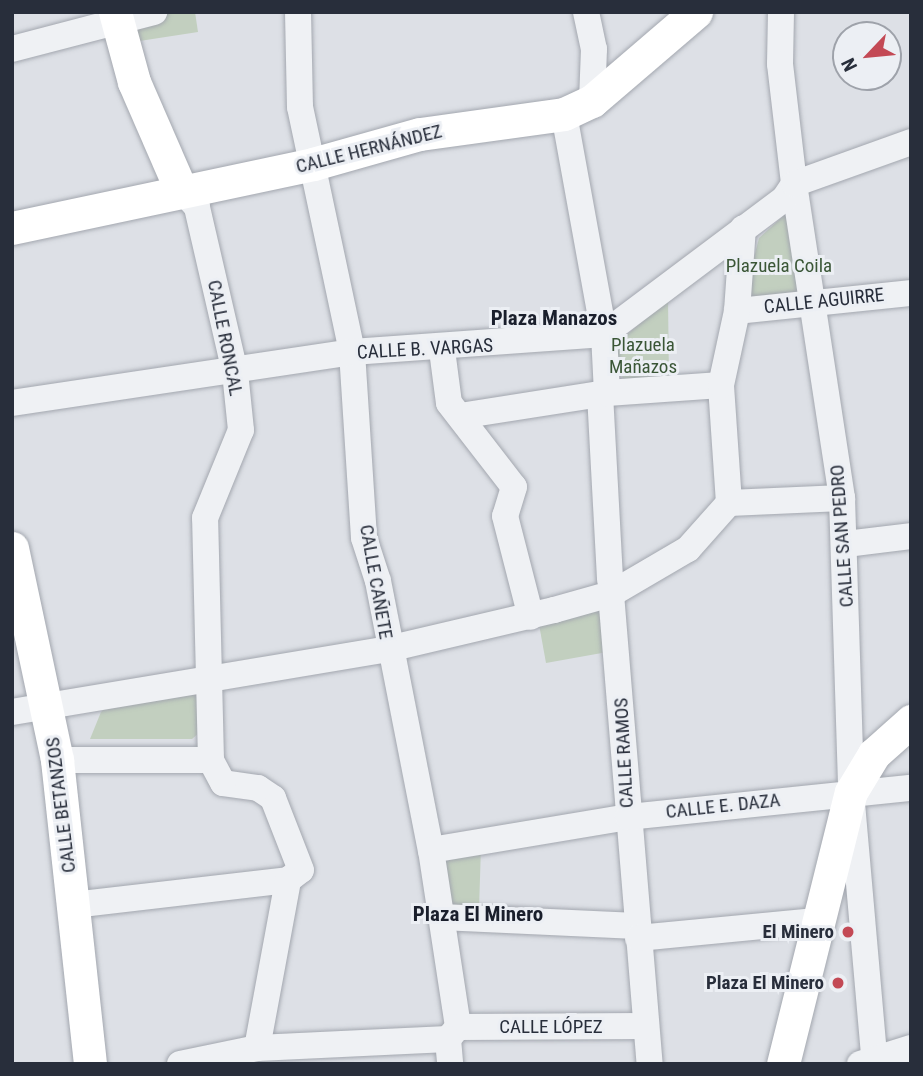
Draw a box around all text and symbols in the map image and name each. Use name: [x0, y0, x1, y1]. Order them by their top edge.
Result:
north arrow: [832, 21, 902, 91]
text: N: [837, 54, 862, 75]
street label: CALLE HERNÁNDEZ: [294, 120, 444, 178]
park label: Plazuela Coila: [726, 255, 832, 277]
street label: CALLE RONCAL: [203, 278, 247, 398]
street label: CALLE AGUIRRE: [763, 283, 885, 319]
district label: Plaza Manazos: [491, 305, 617, 331]
street label: CALLE B. VARGAS: [356, 334, 494, 364]
park label: Plazuela Mañazos: [609, 334, 677, 378]
street label: CALLE SAN PEDRO: [826, 464, 858, 608]
street label: CALLE CAÑETE: [355, 523, 397, 641]
street label: CALLE RAMOS: [610, 697, 638, 809]
street label: CALLE BETANZOS: [41, 736, 81, 874]
street label: CALLE E. DAZA: [665, 789, 781, 823]
district label: Plaza El Minero: [413, 901, 543, 927]
place label: El Minero: [762, 921, 834, 943]
marker: El Minero: [840, 924, 856, 940]
place label: Plaza El Minero: [706, 972, 824, 994]
marker: Plaza El Minero: [830, 975, 846, 991]
street label: CALLE LÓPEZ: [499, 1016, 603, 1038]

